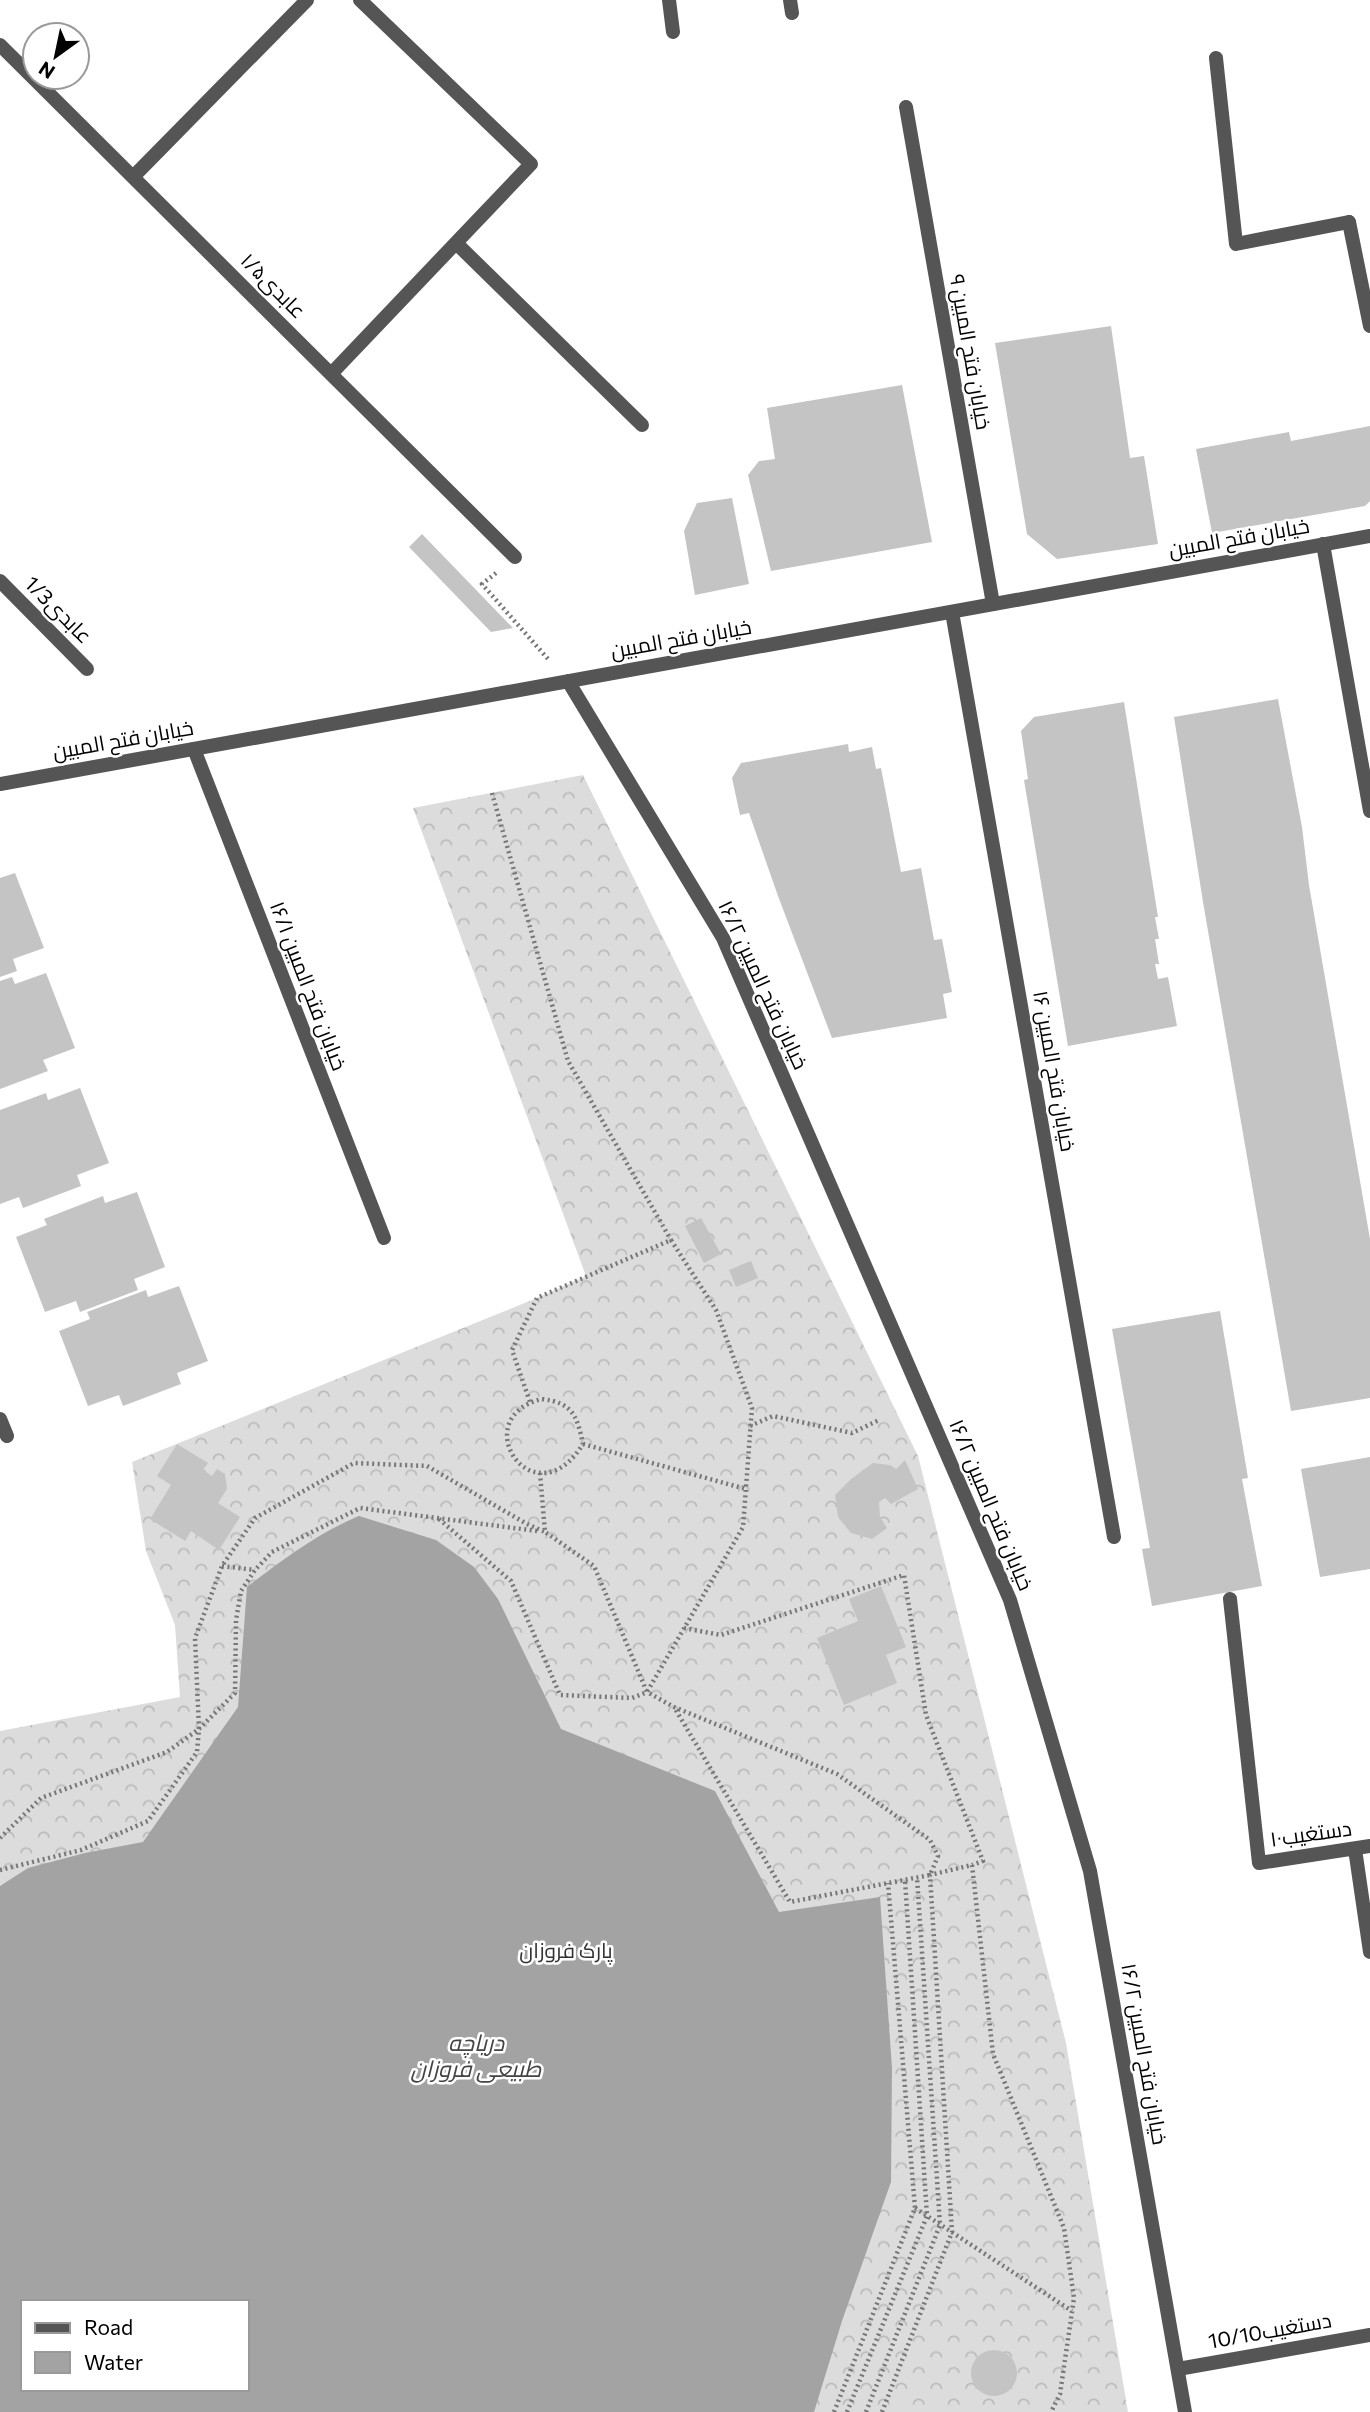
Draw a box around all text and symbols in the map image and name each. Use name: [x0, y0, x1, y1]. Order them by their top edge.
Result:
north arrow: [21, 21, 91, 91]
text: N: [34, 57, 59, 84]
street label: عابدی۱/۵: [235, 247, 312, 324]
street label: خیابان فتح المبین ۹: [943, 272, 997, 432]
street label: خیابان فتح المبین: [1166, 512, 1312, 564]
street label: عابدی1/3: [19, 570, 98, 649]
street label: خیابان فتح المبین: [608, 613, 754, 665]
street label: خیابان فتح المبین: [50, 714, 196, 766]
street label: خیابان فتح المبین ۱۶/۲: [712, 896, 814, 1074]
street label: خیابان فتح المبین ۱۶/۱: [263, 897, 353, 1075]
street label: خیابان فتح المبین ۱۶: [1026, 988, 1082, 1154]
street label: خیابان فتح المبین ۱۶/۲: [942, 1415, 1040, 1595]
street label: دستغیب۱۰: [1268, 1814, 1353, 1851]
park label: پارک فروزان: [519, 1937, 613, 1965]
street label: خیابان فتح المبین ۱۶/۲: [1114, 1961, 1174, 2147]
water label: دریاچه طبیعی فروزان: [411, 2028, 542, 2083]
legend: [21, 2300, 248, 2391]
street label: 10/10دستغیب: [1206, 2306, 1333, 2353]
text: Road: [84, 2314, 133, 2339]
text: Water: [84, 2349, 143, 2374]

